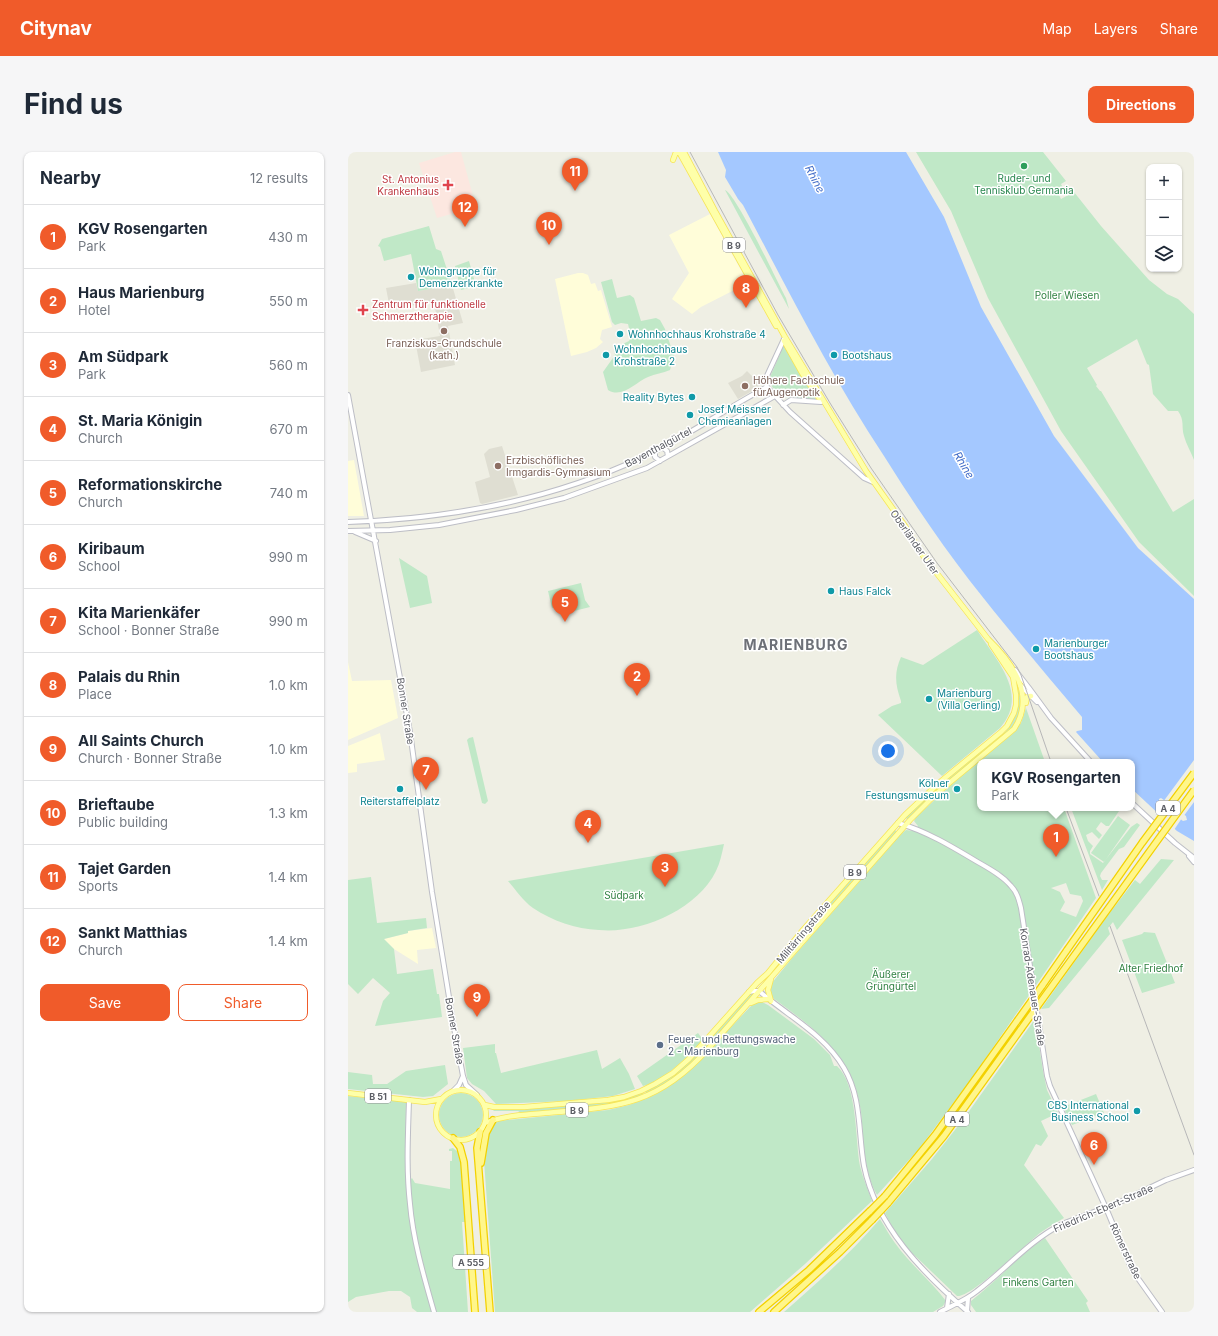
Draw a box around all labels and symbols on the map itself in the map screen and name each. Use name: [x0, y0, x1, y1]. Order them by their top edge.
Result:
pin: 11: [562, 158, 588, 191]
marker: Ruder- und Tennisklub Germania: [1019, 161, 1029, 171]
water label: Rhine: [802, 163, 828, 195]
place label: Ruder- und Tennisklub Germania: [974, 172, 1074, 196]
place label: St. Antonius Krankenhaus: [377, 173, 439, 197]
marker: St. Antonius Krankenhaus: [442, 179, 454, 191]
pin: 12: [452, 194, 478, 227]
pin: 10: [536, 212, 562, 245]
road number: B 9: [723, 238, 745, 252]
place label: Wohngruppe für Demenzerkrankte: [419, 265, 503, 289]
marker: Wohngruppe für Demenzerkrankte: [406, 272, 416, 282]
pin: 8: [733, 275, 759, 308]
park label: Poller Wiesen: [1035, 289, 1099, 301]
place label: Zentrum für funktionelle Schmerztherapie: [372, 298, 486, 322]
marker: Zentrum für funktionelle Schmerztherapie: [357, 304, 369, 316]
marker: Franziskus-Grundschule (kath.): [439, 326, 449, 336]
place label: Wohnhochhaus Krohstraße 4: [628, 328, 766, 340]
marker: Wohnhochhaus Krohstraße 4: [615, 329, 625, 339]
place label: Franziskus-Grundschule (kath.): [386, 337, 502, 361]
place label: Wohnhochhaus Krohstraße 2: [614, 343, 687, 367]
place label: Bootshaus: [842, 349, 892, 361]
marker: Wohnhochhaus Krohstraße 2: [601, 350, 611, 360]
marker: Bootshaus: [829, 350, 839, 360]
place label: Höhere Fachschule fürAugenoptik: [753, 374, 845, 398]
marker: Höhere Fachschule fürAugenoptik: [740, 381, 750, 391]
place label: Reality Bytes: [623, 391, 684, 403]
marker: Reality Bytes: [687, 392, 697, 402]
place label: Josef Meissner Chemieanlagen: [698, 403, 772, 427]
marker: Josef Meissner Chemieanlagen: [685, 410, 695, 420]
street label: Bayenthalgürtel: [623, 424, 693, 470]
water label: Rhine: [951, 449, 977, 481]
place label: Erzbischöfliches Irmgardis-Gymnasium: [506, 454, 611, 478]
marker: Erzbischöfliches Irmgardis-Gymnasium: [493, 461, 503, 471]
street label: Oberländer Ufer: [888, 507, 942, 577]
place label: Haus Falck: [839, 585, 891, 597]
marker: Haus Falck: [826, 586, 836, 596]
pin: 5: [552, 589, 578, 622]
district label: MARIENBURG: [743, 636, 849, 653]
place label: Marienburger Bootshaus: [1044, 637, 1108, 661]
marker: Marienburger Bootshaus: [1031, 644, 1041, 654]
pin: 2: [624, 663, 650, 696]
street label: Bonner Straße: [395, 677, 417, 746]
place label: Marienburg (Villa Gerling): [937, 687, 1001, 711]
marker: Marienburg (Villa Gerling): [924, 694, 934, 704]
your location: [878, 741, 898, 761]
pin: 7: [413, 757, 439, 790]
place label: Kölner Festungsmuseum: [865, 777, 949, 801]
marker: Reiterstaffelplatz: [395, 784, 405, 794]
marker: Kölner Festungsmuseum: [952, 784, 962, 794]
place label: Reiterstaffelplatz: [360, 795, 440, 807]
road number: A 4: [1156, 801, 1180, 815]
pin: 4: [575, 810, 601, 843]
pin: 1: [1043, 824, 1069, 857]
pin: 3: [652, 854, 678, 887]
road number: B 9: [844, 865, 866, 879]
park label: Südpark: [604, 889, 644, 901]
street label: Militärringstraße: [774, 898, 833, 966]
street label: Konrad-Adenauer-Straße: [1018, 927, 1048, 1047]
park label: Alter Friedhof: [1119, 962, 1184, 974]
park label: Äußerer Grüngürtel: [866, 968, 916, 992]
pin: 9: [464, 984, 490, 1017]
street label: Bonner Straße: [443, 997, 467, 1066]
place label: Feuer- und Rettungswache 2 - Marienburg: [668, 1033, 796, 1057]
marker: Feuer- und Rettungswache 2 - Marienburg: [655, 1040, 665, 1050]
road number: B 51: [365, 1089, 391, 1103]
place label: CBS International Business School: [1047, 1099, 1129, 1123]
road number: B 9: [566, 1103, 588, 1117]
marker: CBS International Business School: [1132, 1106, 1142, 1116]
road number: A 4: [945, 1112, 969, 1126]
pin: 6: [1081, 1132, 1107, 1165]
street label: Friedrich-Ebert-Straße: [1051, 1181, 1155, 1234]
street label: Römerstraße: [1108, 1221, 1144, 1281]
road number: A 555: [453, 1255, 489, 1269]
park label: Finkens Garten: [1002, 1276, 1074, 1288]

